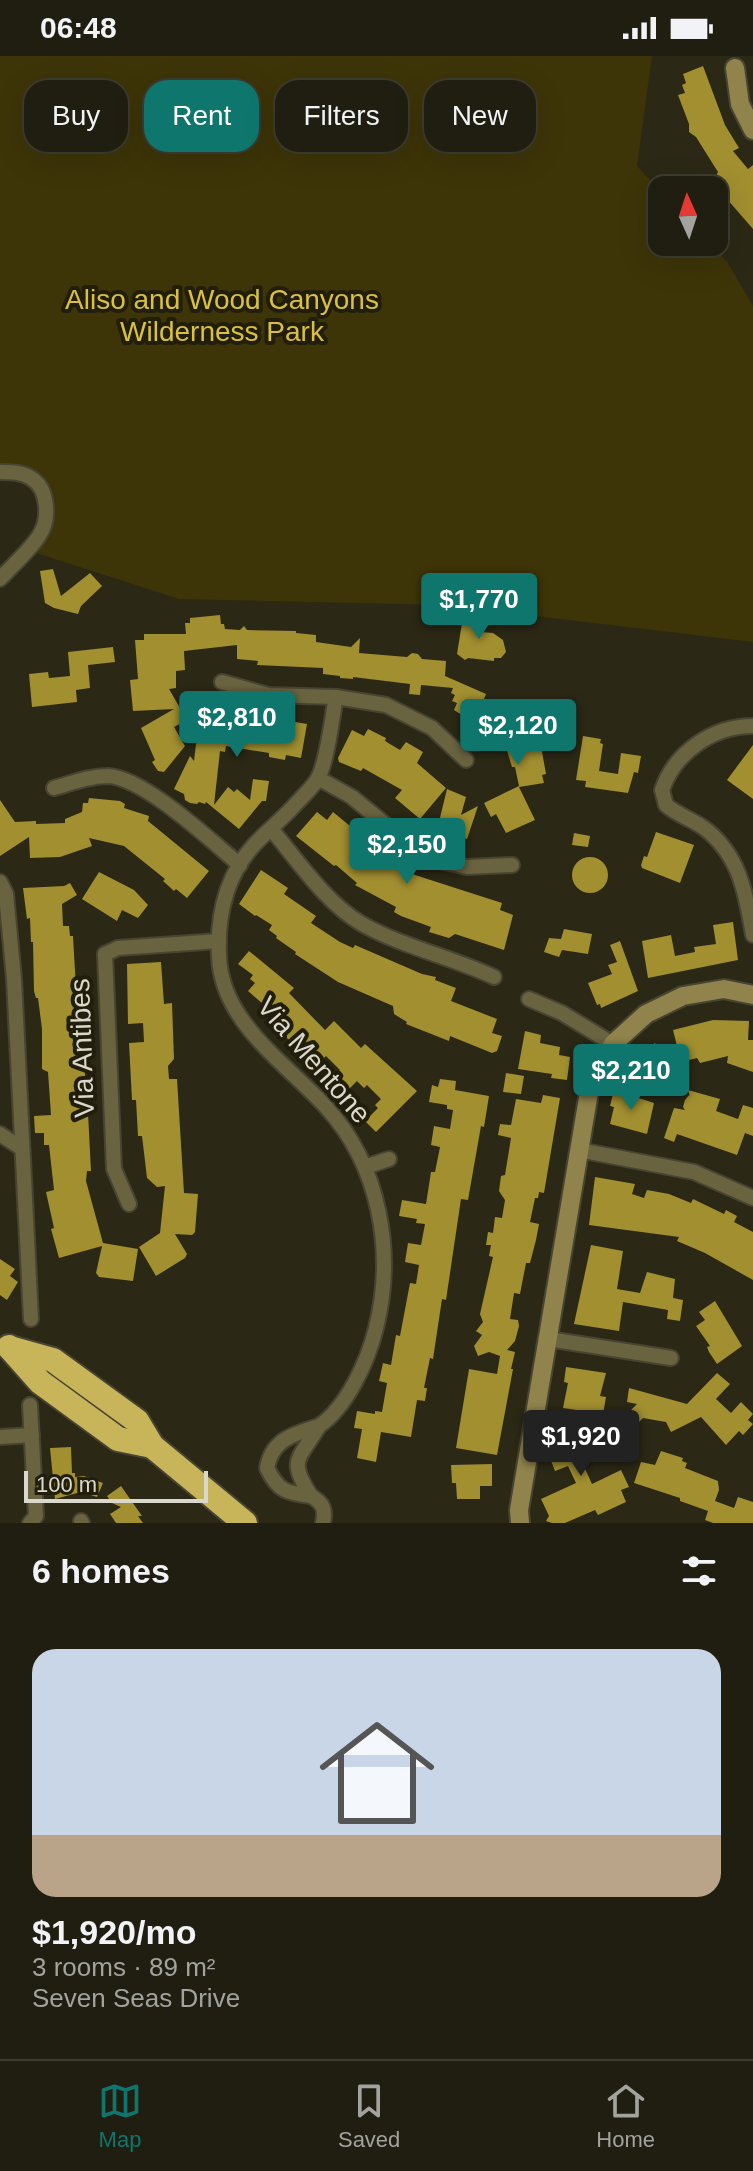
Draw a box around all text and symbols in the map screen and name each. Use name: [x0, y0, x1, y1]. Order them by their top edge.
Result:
text: 06:48: [40, 11, 117, 44]
chip: Buy: [24, 80, 128, 152]
chip: Rent: [144, 80, 259, 152]
chip: Filters: [275, 80, 408, 152]
chip: New: [424, 80, 536, 152]
north arrow: [648, 176, 728, 256]
map controls: [648, 176, 728, 256]
park label: Aliso and Wood Canyons Wilderness Park: [65, 284, 379, 347]
pin: $1,770: [414, 573, 544, 641]
text: $1,770: [439, 584, 519, 614]
pin: $2,810: [172, 691, 302, 759]
pin: $2,120: [453, 699, 583, 767]
text: $2,810: [197, 702, 277, 732]
text: $2,120: [478, 710, 558, 740]
pin: $2,150: [342, 818, 472, 886]
text: $2,150: [367, 829, 447, 859]
street label: Via Antibes: [64, 978, 100, 1118]
street label: Via Mentone: [251, 991, 377, 1129]
pin: $2,210: [566, 1044, 696, 1112]
text: $2,210: [591, 1055, 671, 1085]
pin: $1,920: [516, 1410, 646, 1478]
text: $1,920: [541, 1421, 621, 1451]
scale bar: [24, 1467, 208, 1503]
text: 100 m: [36, 1472, 97, 1497]
icon: filters: [677, 1549, 721, 1593]
text: 6 homes: [32, 1552, 170, 1590]
icon: home: [305, 1701, 449, 1845]
text: $1,920/mo: [32, 1913, 196, 1951]
text: 3 rooms · 89 m²: [32, 1952, 216, 1982]
text: Seven Seas Drive: [32, 1983, 240, 2013]
tab: Map: [98, 2079, 142, 2153]
tab: Saved: [338, 2079, 400, 2153]
tab: Home: [596, 2079, 655, 2153]

